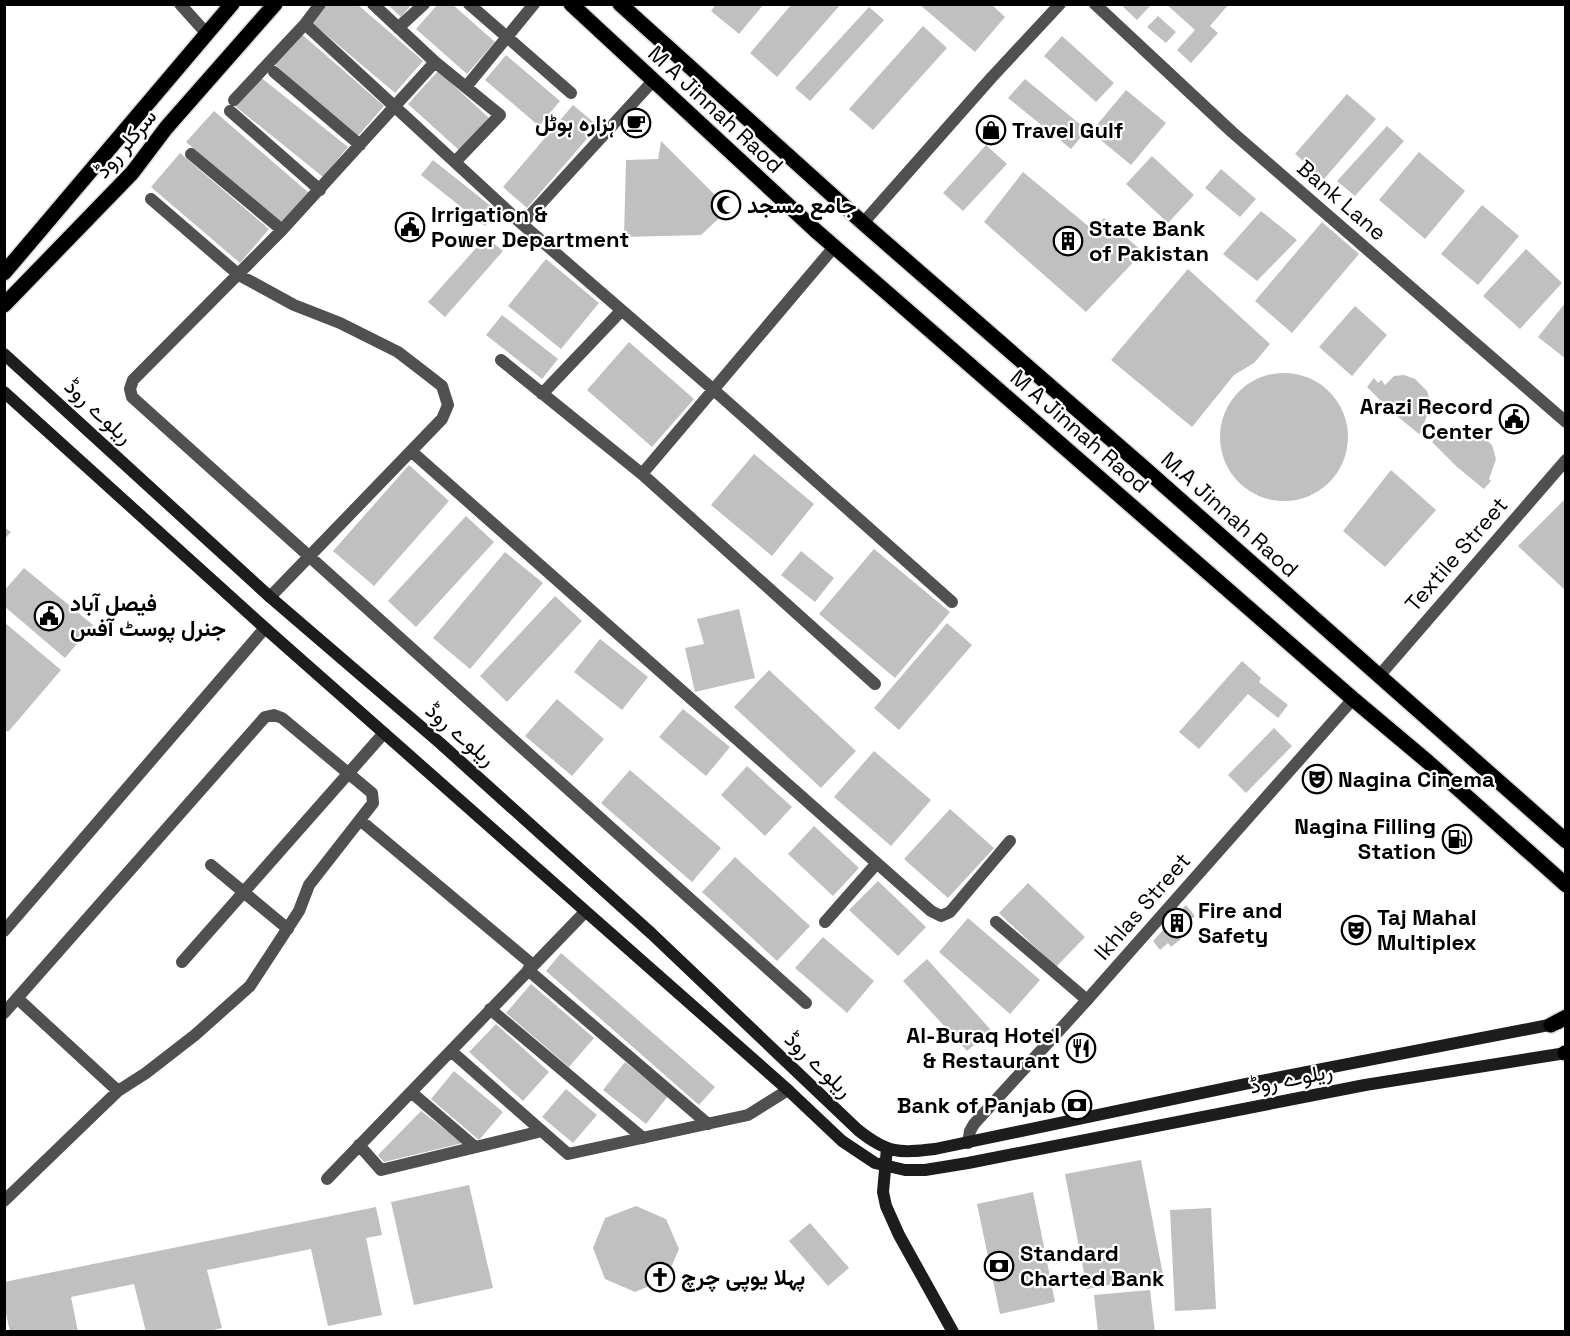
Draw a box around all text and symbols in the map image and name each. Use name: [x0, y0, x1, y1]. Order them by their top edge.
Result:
street label: M A Jinnah Raod: [643, 39, 789, 179]
street label: سرکلر روڈ: [88, 103, 162, 183]
cafe icon: ہزارہ ہوٹل: [620, 107, 652, 139]
place label: ہزارہ ہوٹل: [535, 109, 615, 138]
shop icon: Travel Gulf: [975, 114, 1007, 146]
place label: Travel Gulf: [1012, 116, 1123, 144]
street label: Bank Lane: [1292, 154, 1392, 246]
mosque icon: جامع مسجد: [710, 189, 742, 221]
place label: جامع مسجد: [747, 191, 856, 220]
place label: Irrigation & Power Department: [431, 200, 629, 253]
public building icon: Irrigation & Power Department: [394, 211, 426, 243]
place label: State Bank of Pakistan: [1089, 214, 1209, 267]
building icon: State Bank of Pakistan: [1052, 225, 1084, 257]
street label: M A Jinnah Raod: [1005, 363, 1155, 499]
street label: ریلوے روڈ: [59, 372, 139, 450]
place label: Arazi Record Center: [1360, 392, 1493, 445]
public building icon: Arazi Record Center: [1498, 403, 1530, 435]
street label: M.A Jinnah Raod: [1156, 445, 1304, 583]
street label: Textile Street: [1399, 491, 1513, 617]
place label: فیصل آباد جنرل پوسٹ آفس: [70, 589, 226, 644]
public building icon: فیصل آباد جنرل پوسٹ آفس: [33, 600, 65, 632]
street label: ریلوے روڈ: [420, 696, 502, 772]
theatre icon: Nagina Cinema: [1301, 763, 1333, 795]
place label: Nagina Cinema: [1338, 765, 1495, 793]
place label: Nagina Filling Station: [1294, 812, 1436, 865]
fuel station icon: Nagina Filling Station: [1441, 823, 1473, 855]
street label: Ikhlas Street: [1088, 847, 1196, 965]
place label: Fire and Safety: [1198, 896, 1283, 949]
place label: Taj Mahal Multiplex: [1377, 903, 1477, 956]
building icon: Fire and Safety: [1161, 907, 1193, 939]
theatre icon: Taj Mahal Multiplex: [1340, 914, 1372, 946]
place label: Al-Buraq Hotel & Restaurant: [906, 1021, 1060, 1074]
street label: ریلوے روڈ: [779, 1025, 859, 1103]
restaurant icon: Al-Buraq Hotel & Restaurant: [1065, 1032, 1097, 1064]
street label: ریلوے روڈ: [1247, 1056, 1335, 1100]
bank icon: Bank of Panjab: [1061, 1089, 1093, 1121]
place label: Bank of Panjab: [897, 1091, 1056, 1119]
place label: Standard Charted Bank: [1020, 1239, 1165, 1292]
bank icon: Standard Charted Bank: [983, 1250, 1015, 1282]
church icon: پہلا یوپی چرچ: [644, 1261, 676, 1293]
place label: پہلا یوپی چرچ: [681, 1263, 805, 1293]

